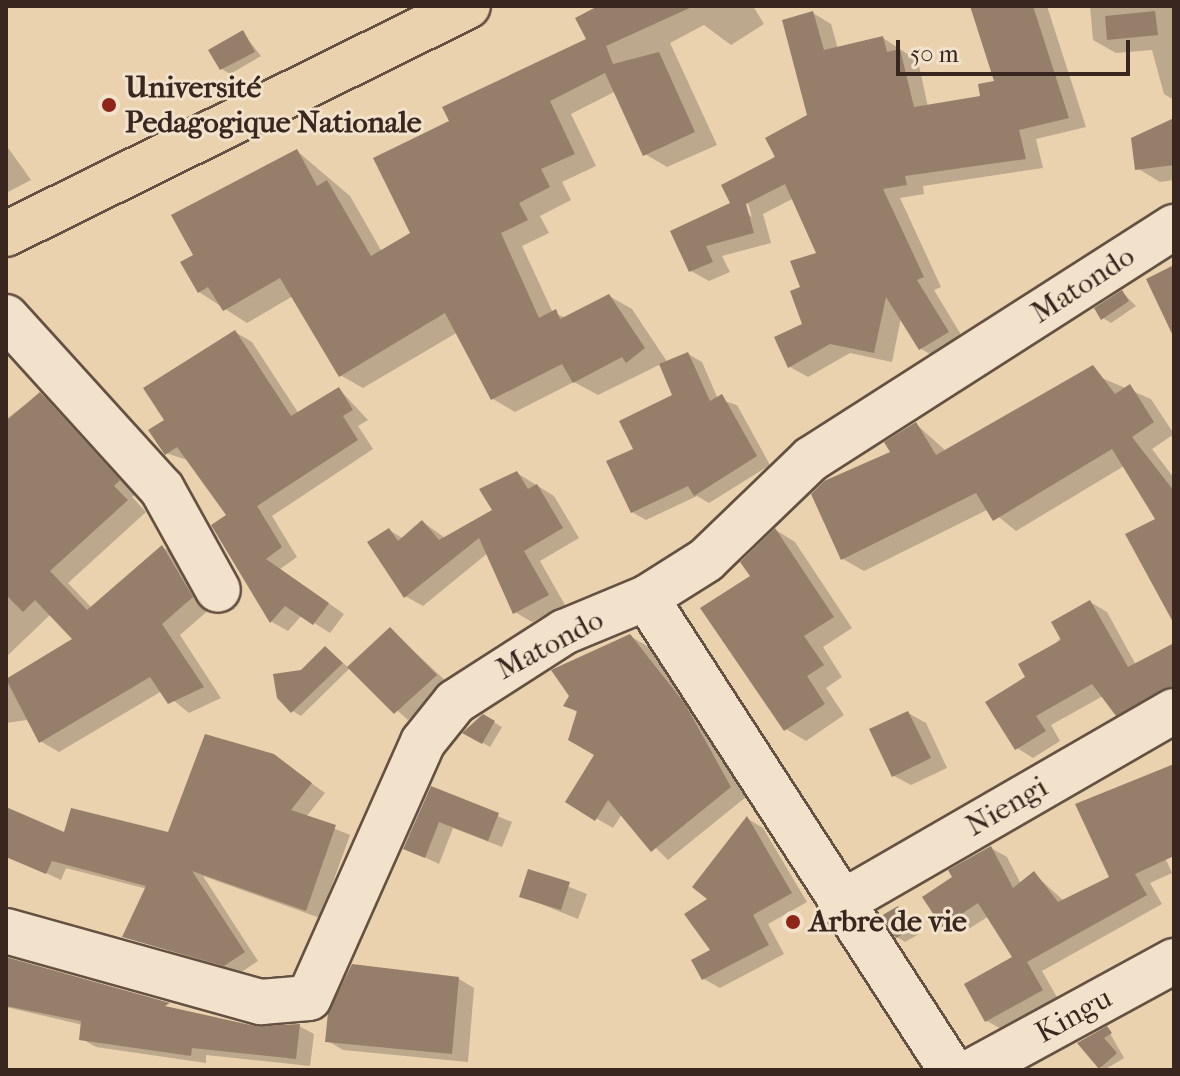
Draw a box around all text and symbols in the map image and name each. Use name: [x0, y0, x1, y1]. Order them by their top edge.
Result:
scale bar: [900, 24, 1134, 74]
text: 50 m: [910, 40, 959, 68]
place label: Université Pedagogique Nationale: [125, 70, 422, 140]
marker: Université Pedagogique Nationale: [100, 96, 118, 114]
street label: Matondo: [1025, 238, 1141, 332]
street label: Matondo: [490, 602, 610, 688]
street label: Niengi: [960, 769, 1054, 845]
place label: Arbre de vie: [809, 904, 967, 940]
marker: Arbre de vie: [784, 913, 802, 931]
street label: Kingu: [1030, 980, 1118, 1052]

